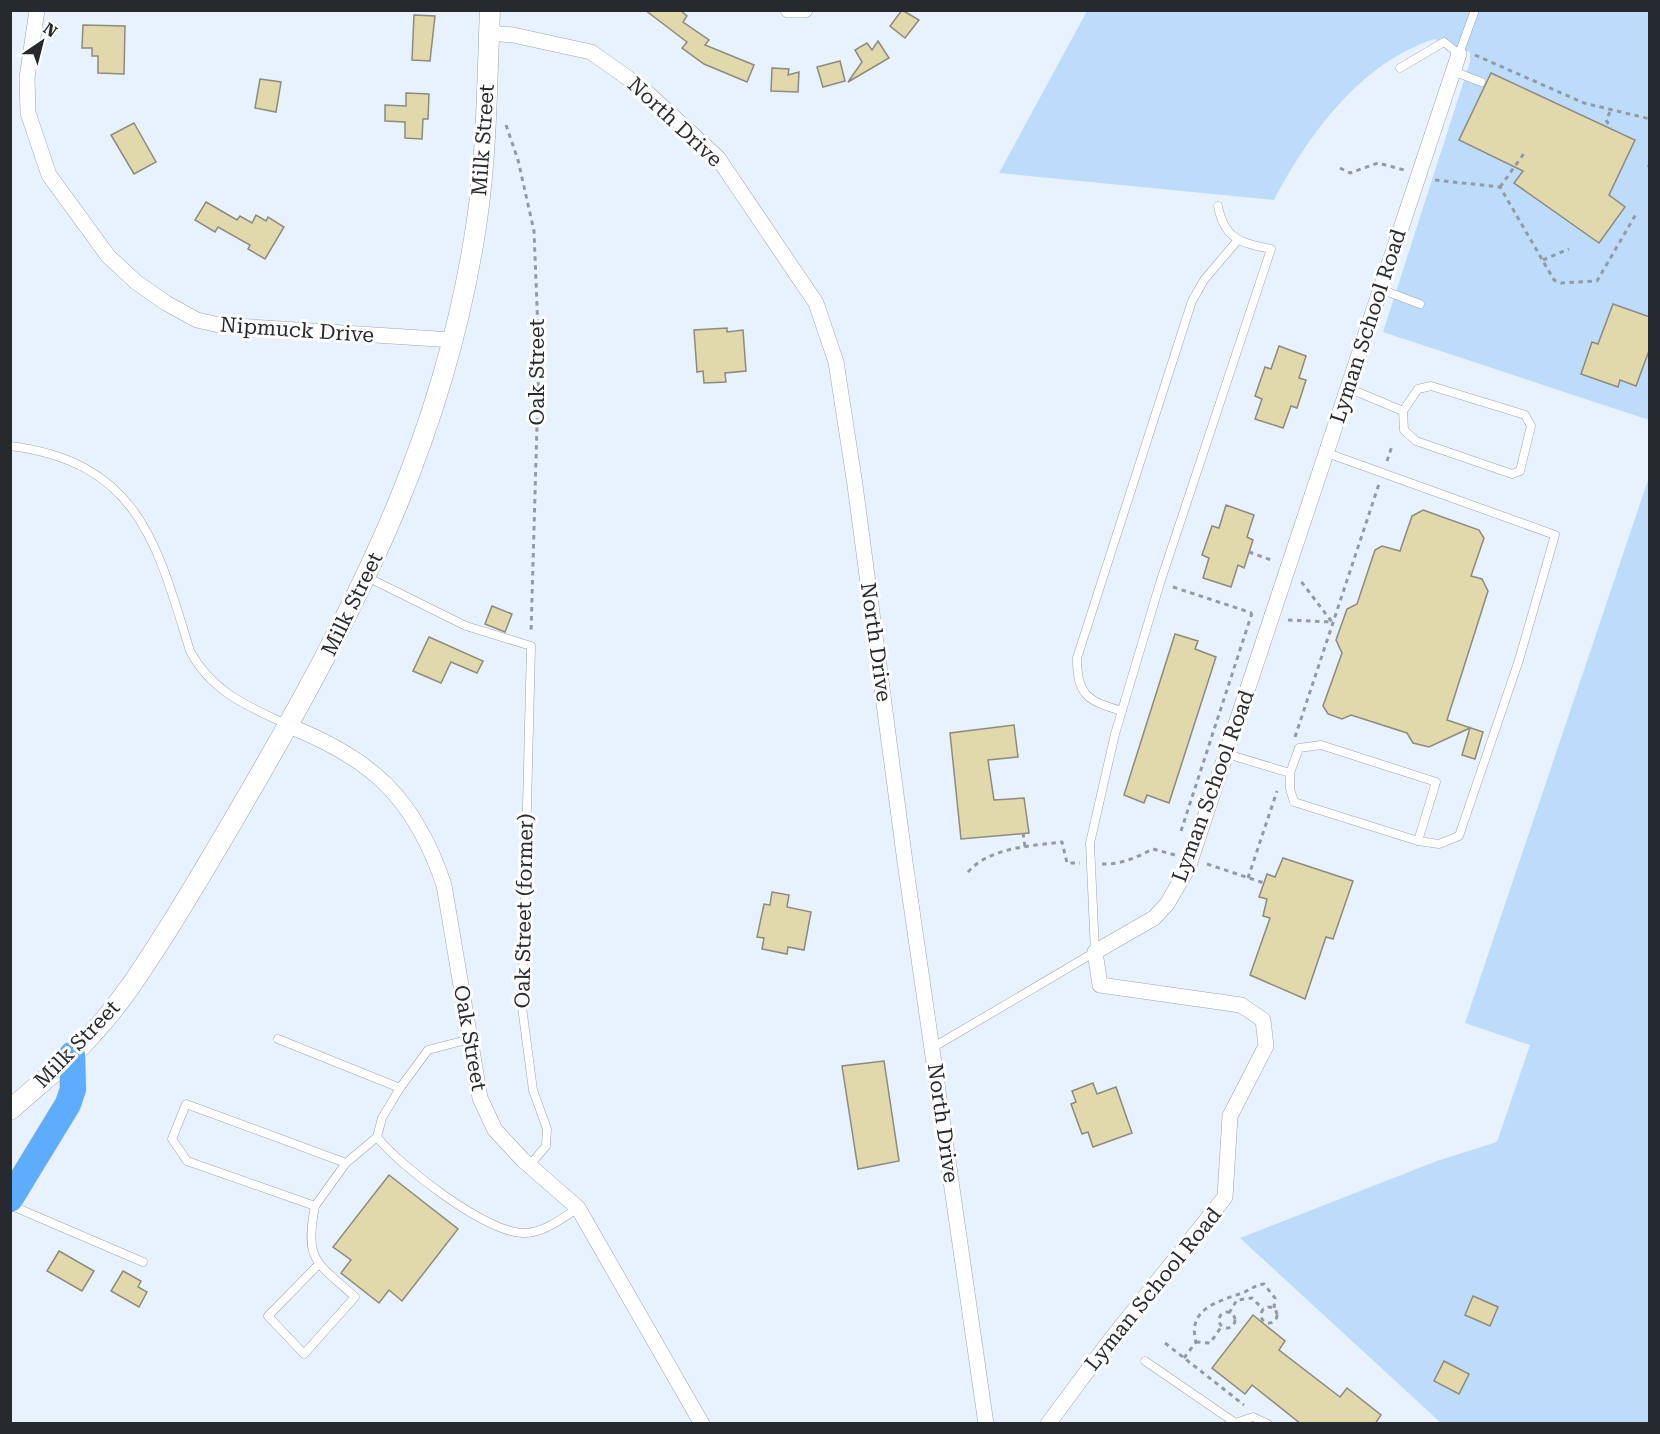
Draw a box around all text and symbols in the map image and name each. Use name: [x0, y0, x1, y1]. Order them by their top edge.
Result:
north arrow: [12, 12, 72, 72]
text: N: [40, 19, 61, 41]
street label: North Drive: [623, 72, 727, 172]
street label: Milk Street: [467, 83, 499, 197]
street label: Lyman School Road: [1325, 226, 1411, 426]
street label: Nipmuck Drive: [219, 313, 375, 347]
street label: Oak Street: [525, 318, 549, 425]
street label: Milk Street: [317, 548, 387, 660]
street label: North Drive: [856, 581, 896, 703]
street label: Lyman School Road: [1167, 686, 1259, 885]
street label: Oak Street (former): [510, 813, 538, 1009]
street label: Oak Street: [449, 983, 491, 1093]
street label: Milk Street: [29, 995, 125, 1093]
street label: North Drive: [923, 1062, 963, 1184]
street label: Lyman School Road: [1080, 1202, 1226, 1375]

